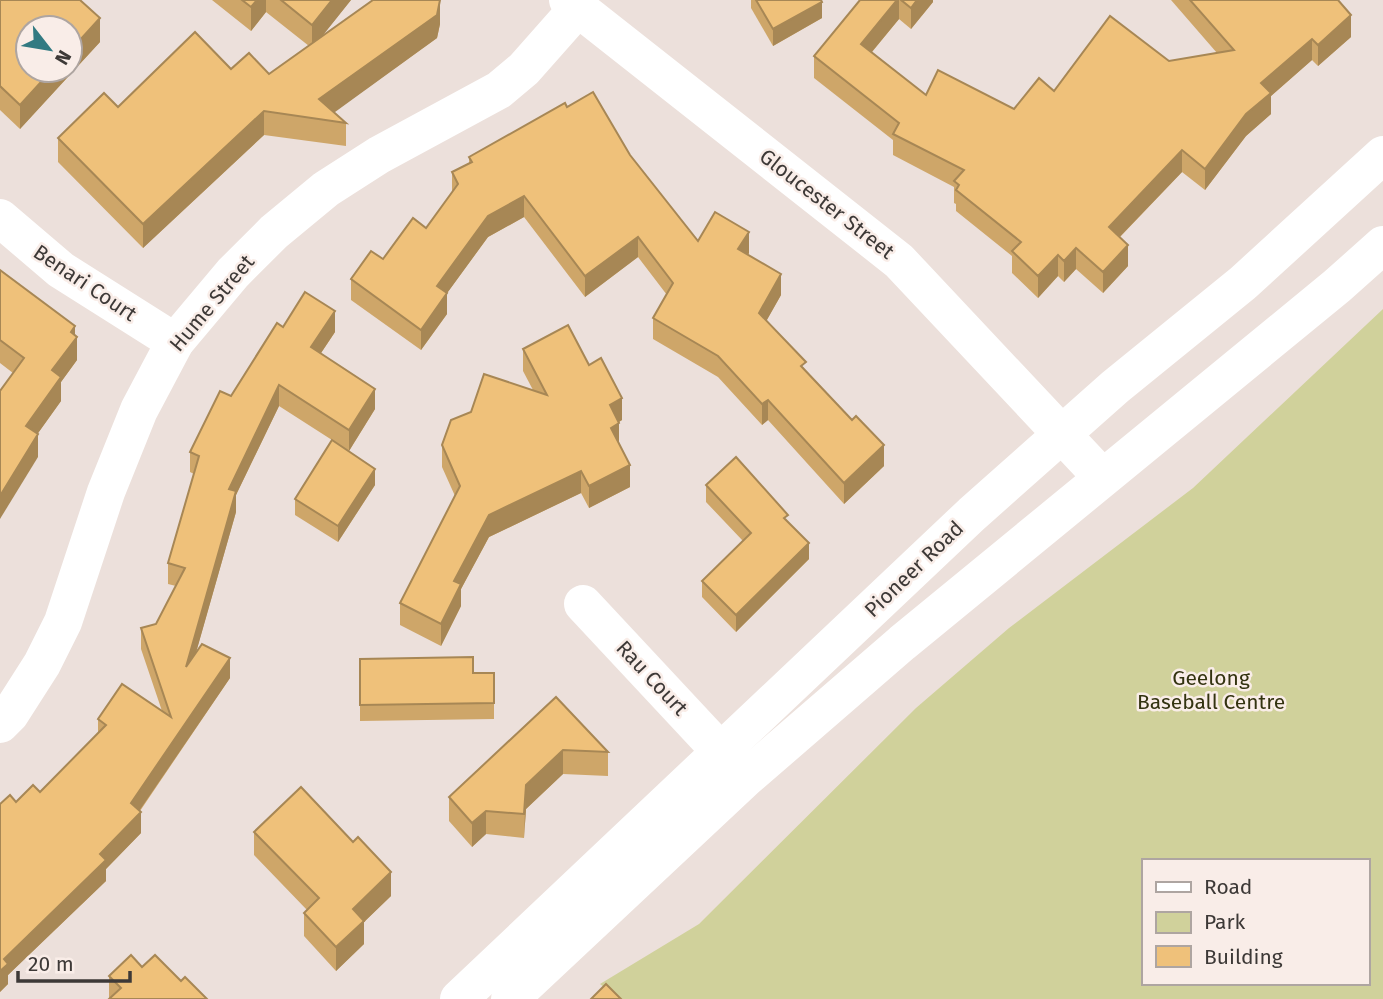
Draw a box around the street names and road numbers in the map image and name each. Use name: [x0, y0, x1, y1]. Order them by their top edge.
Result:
street label: Gloucester Street: [754, 143, 900, 265]
street label: Benari Court: [28, 239, 142, 327]
street label: Hume Street: [164, 249, 260, 357]
street label: Pioneer Road: [859, 515, 969, 623]
street label: Rau Court: [611, 635, 694, 721]

